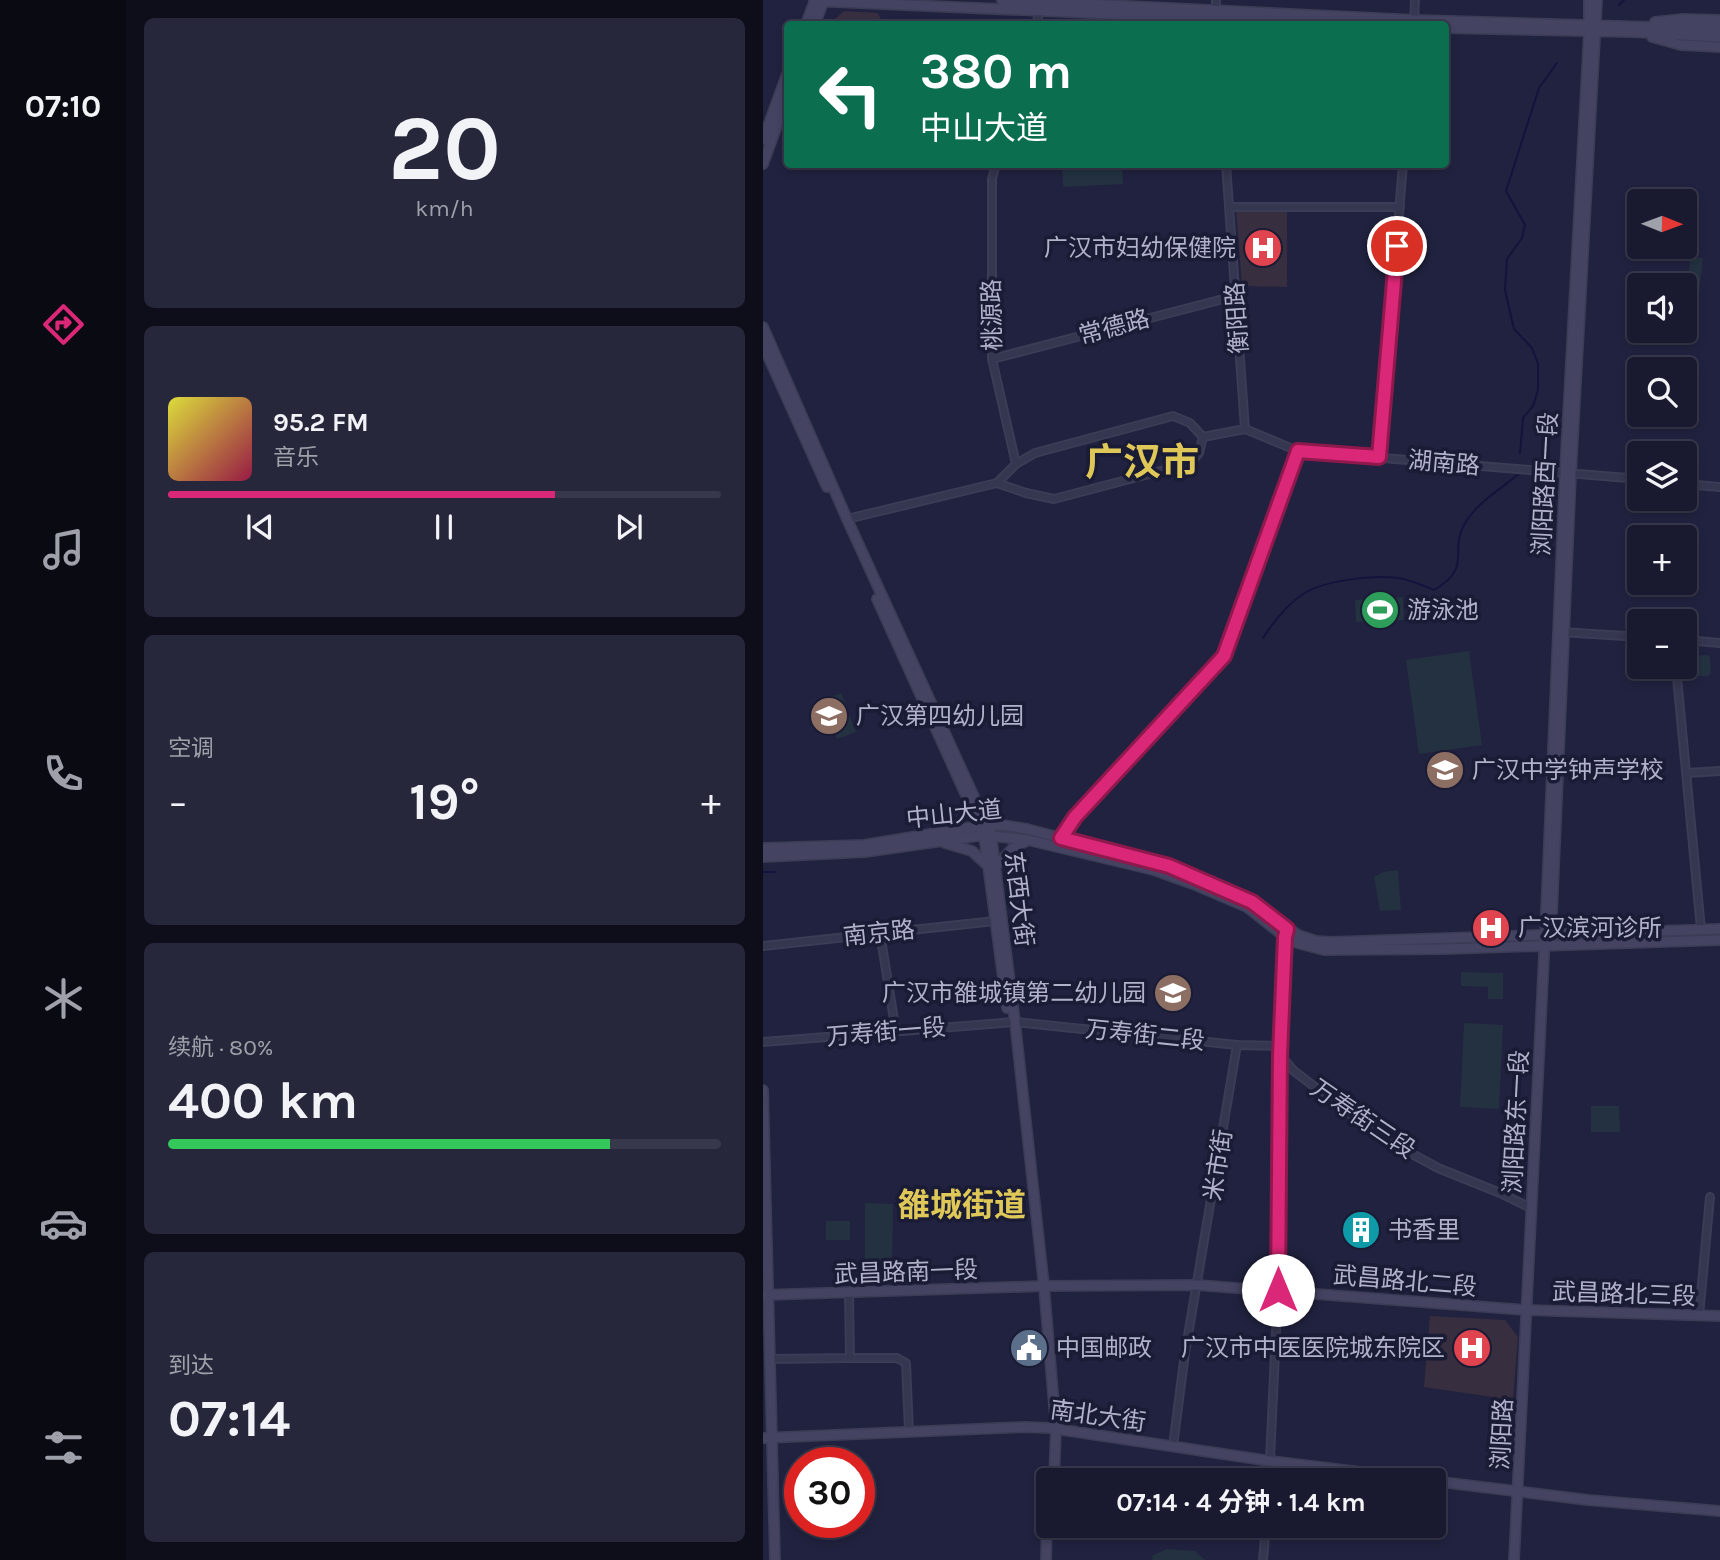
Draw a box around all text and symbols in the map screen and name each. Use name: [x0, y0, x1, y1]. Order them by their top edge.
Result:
text: 380 m: [920, 43, 1072, 100]
icon: left: [805, 49, 896, 140]
text: 07:10: [25, 88, 101, 125]
text: 20: [388, 96, 501, 202]
text: 中山大道: [920, 110, 1048, 147]
north arrow: [1627, 189, 1697, 259]
map controls: [1627, 189, 1697, 679]
text: km/h: [415, 195, 474, 222]
pin: [1367, 216, 1427, 276]
hospital icon: 广汉市妇幼保健院: [1242, 227, 1284, 269]
icon: arrive: [1378, 227, 1416, 265]
place label: 广汉市妇幼保健院: [1044, 234, 1236, 262]
button: sound: [1627, 273, 1697, 343]
street label: 桃源路: [977, 279, 1007, 351]
street label: 衡阳路: [1221, 281, 1253, 355]
icon: directions: [39, 300, 88, 349]
street label: 常德路: [1076, 304, 1152, 350]
button: search: [1627, 357, 1697, 427]
text: 95.2 FM: [273, 407, 369, 438]
street label: 浏阳路西一段: [1527, 411, 1563, 557]
district label: 广汉市: [1085, 440, 1199, 485]
button: layers: [1627, 441, 1697, 511]
text: 音乐: [273, 444, 319, 471]
street label: 湖南路: [1407, 446, 1481, 480]
icon: previous: [241, 508, 279, 546]
icon: pause: [425, 508, 463, 546]
icon: next: [610, 508, 648, 546]
icon: music: [39, 525, 88, 574]
button: +: [1627, 525, 1697, 595]
sports icon: 游泳池: [1359, 589, 1401, 631]
place label: 游泳池: [1407, 596, 1479, 624]
button: −: [1627, 609, 1697, 679]
school or university icon: 广汉第四幼儿园: [808, 695, 850, 737]
place label: 广汉第四幼儿园: [856, 702, 1024, 730]
text: 空调: [168, 735, 214, 762]
icon: phone: [39, 749, 88, 798]
school or university icon: 广汉中学钟声学校: [1424, 749, 1466, 791]
place label: 广汉中学钟声学校: [1472, 756, 1664, 784]
text: 19°: [409, 771, 480, 832]
text: −: [168, 780, 188, 825]
text: +: [701, 780, 721, 825]
street label: 中山大道: [905, 795, 1003, 833]
street label: 东西大街: [999, 850, 1039, 948]
hospital icon: 广汉滨河诊所: [1470, 907, 1512, 949]
place label: 广汉滨河诊所: [1518, 914, 1662, 942]
street label: 南京路: [842, 915, 916, 951]
school or university icon: 广汉市雒城镇第二幼儿园: [1152, 972, 1194, 1014]
icon: climate: [39, 974, 88, 1023]
place label: 广汉市雒城镇第二幼儿园: [882, 979, 1146, 1007]
street label: 万寿街一段: [825, 1013, 947, 1051]
street label: 万寿街二段: [1084, 1015, 1206, 1055]
text: 续航 · 80%: [168, 1034, 274, 1061]
street label: 浏阳路东一段: [1498, 1049, 1534, 1195]
text: 400 km: [168, 1070, 358, 1131]
street label: 万寿街三段: [1305, 1074, 1421, 1164]
street label: 米市街: [1199, 1127, 1237, 1203]
district label: 雒城街道: [898, 1187, 1026, 1224]
icon: car: [39, 1199, 88, 1248]
building icon: 书香里: [1340, 1209, 1382, 1251]
place label: 书香里: [1388, 1216, 1460, 1244]
position arrow: [1241, 1253, 1315, 1327]
street label: 武昌路南一段: [834, 1255, 978, 1289]
street label: 武昌路北二段: [1332, 1261, 1478, 1301]
street label: 武昌路北三段: [1552, 1277, 1696, 1311]
public building icon: 中国邮政: [1008, 1327, 1050, 1369]
hospital icon: 广汉市中医医院城东院区: [1451, 1327, 1493, 1369]
place label: 中国邮政: [1056, 1334, 1152, 1362]
place label: 广汉市中医医院城东院区: [1181, 1334, 1445, 1362]
text: 到达: [168, 1352, 214, 1379]
text: 07:14: [168, 1388, 290, 1449]
street label: 南北大街: [1049, 1395, 1147, 1437]
street label: 浏阳路: [1486, 1397, 1518, 1471]
icon: filters: [39, 1423, 88, 1472]
speed limit sign: 30: [784, 1447, 875, 1538]
text: 07:14 · 4 分钟 · 1.4 km: [1116, 1487, 1366, 1518]

